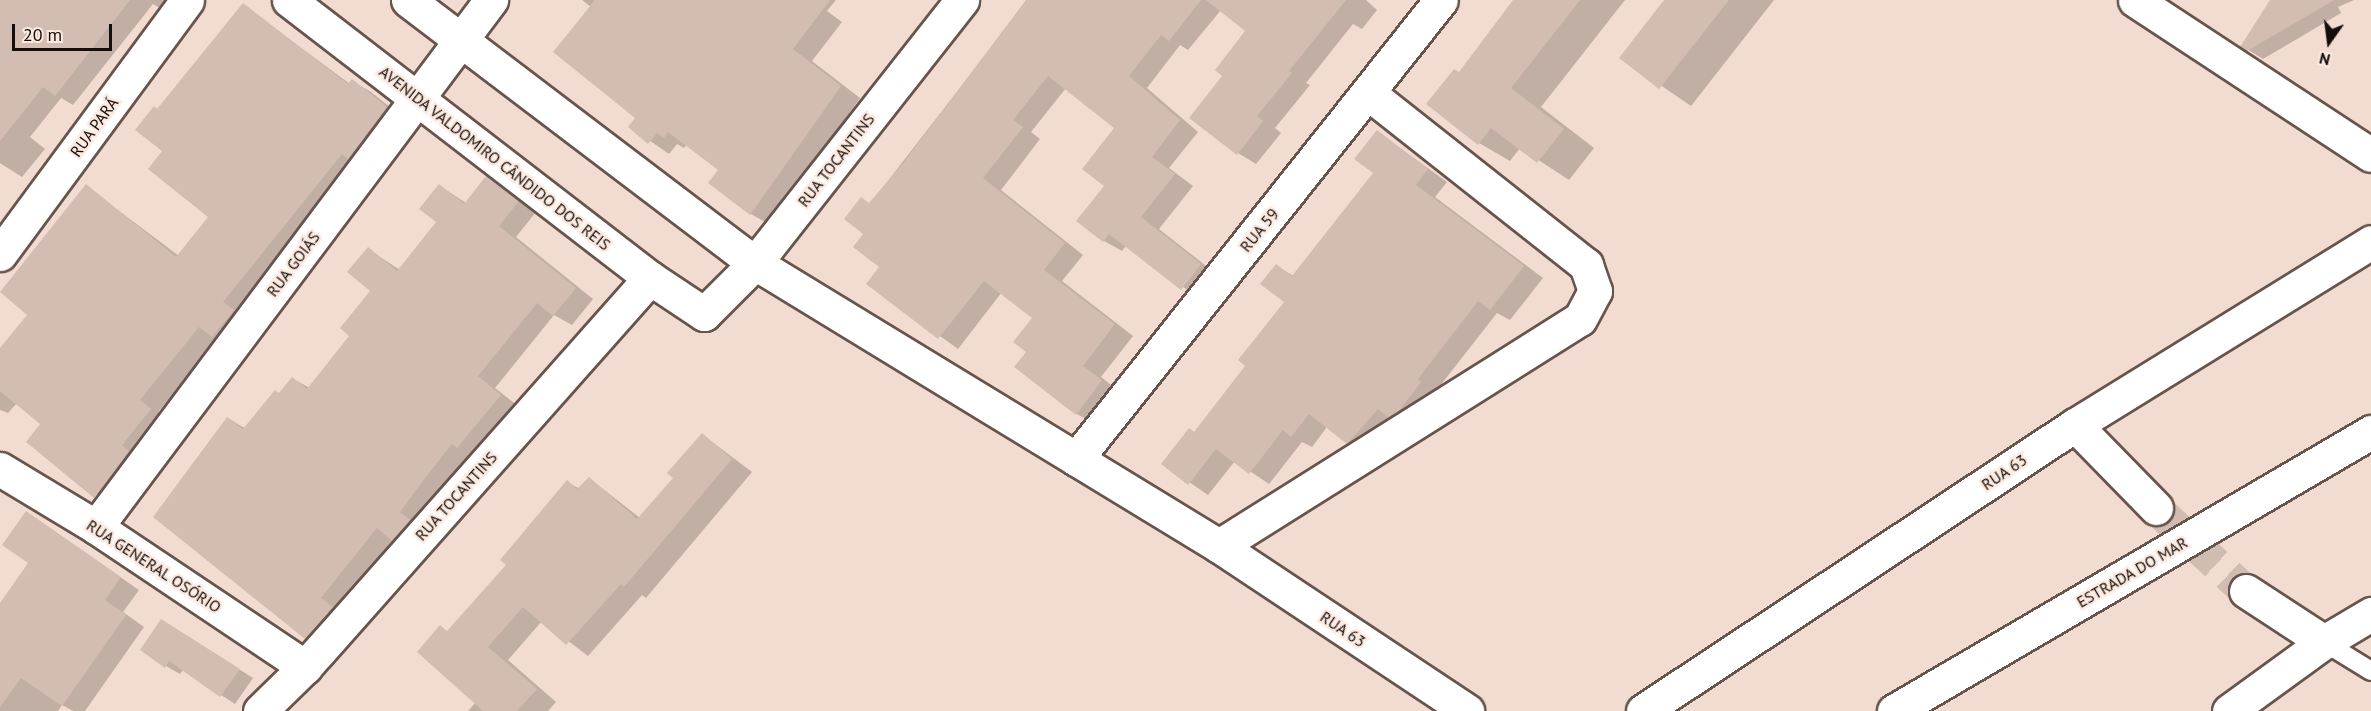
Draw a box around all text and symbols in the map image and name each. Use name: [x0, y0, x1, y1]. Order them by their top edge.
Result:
scale bar: [15, 12, 116, 50]
north arrow: [2299, 12, 2359, 72]
text: 20 m: [23, 23, 62, 46]
text: N: [2317, 48, 2332, 70]
street label: AVENIDA VALDOMIRO CÂNDIDO DOS REIS: [375, 61, 615, 255]
street label: RUA PARÁ: [66, 93, 122, 161]
street label: RUA TOCANTINS: [793, 109, 879, 211]
street label: RUA 59: [1235, 204, 1283, 256]
street label: RUA GOIÁS: [262, 228, 324, 300]
street label: RUA TOCANTINS: [411, 447, 501, 545]
street label: RUA 63: [1977, 450, 2031, 494]
street label: RUA GENERAL OSÓRIO: [83, 515, 225, 617]
street label: ESTRADA DO MAR: [2073, 532, 2191, 612]
street label: RUA 63: [1316, 607, 1370, 651]

